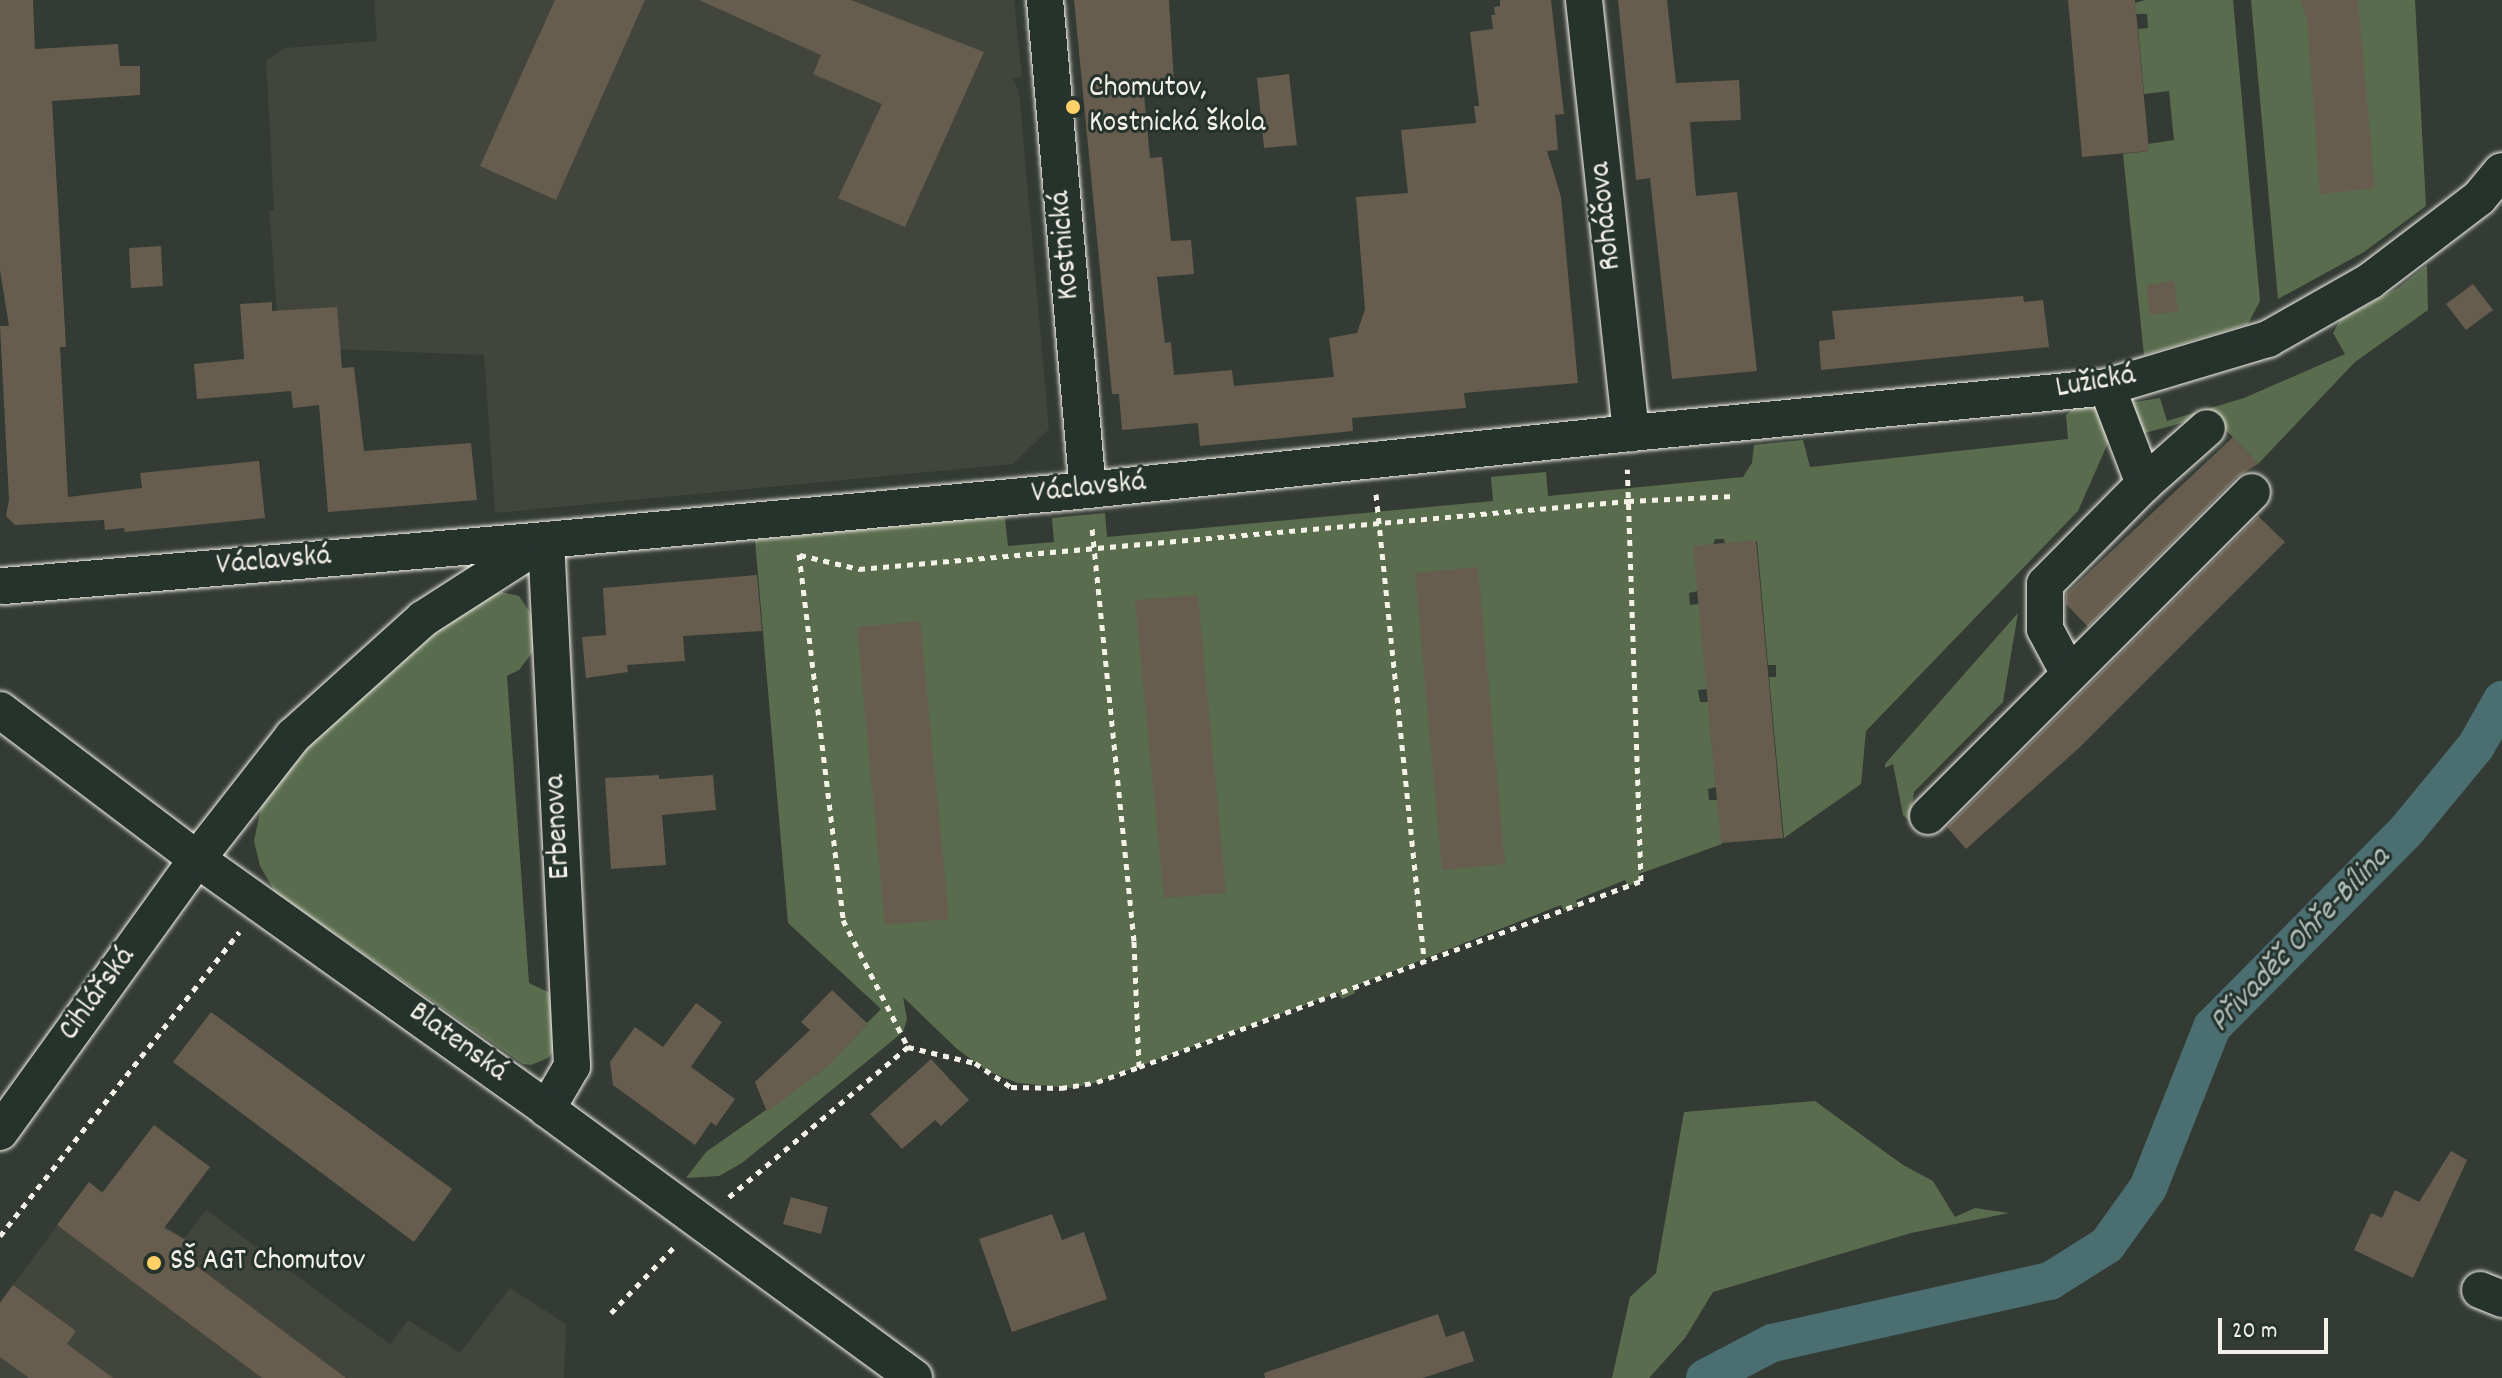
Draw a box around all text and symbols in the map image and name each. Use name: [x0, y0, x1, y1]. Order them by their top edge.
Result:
place label: Chomutov, Kostnická škola: [1089, 72, 1265, 142]
marker: Chomutov, Kostnická škola: [1064, 98, 1082, 116]
street label: Roháčova: [1584, 160, 1632, 272]
street label: Kostnická: [1044, 189, 1090, 301]
street label: Lužická: [2053, 359, 2139, 409]
street label: Václavská: [1030, 466, 1148, 514]
street label: Václavská: [215, 540, 333, 586]
street label: Erbenova: [539, 774, 581, 880]
water label: Přivaděč Ohře-Bílina: [2203, 840, 2399, 1042]
street label: Cihlářská: [53, 941, 145, 1049]
street label: Blatenská: [401, 996, 513, 1092]
place label: SŠ AGT Chomutov: [170, 1245, 365, 1281]
marker: SŠ AGT Chomutov: [145, 1254, 163, 1272]
scale bar: [2222, 1302, 2332, 1352]
text: 20 m: [2232, 1315, 2278, 1349]

